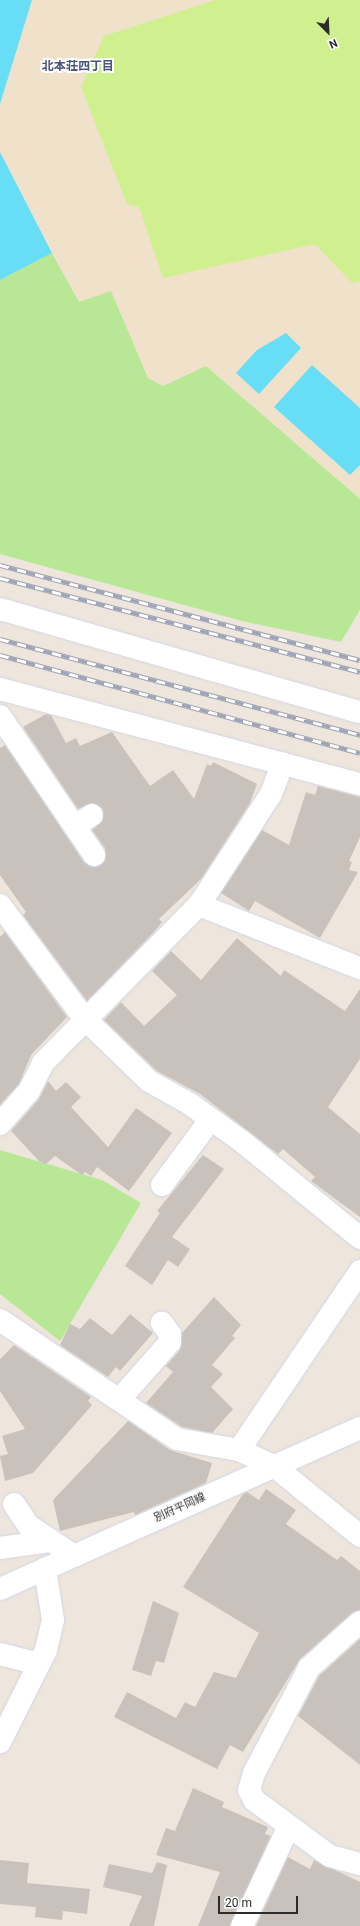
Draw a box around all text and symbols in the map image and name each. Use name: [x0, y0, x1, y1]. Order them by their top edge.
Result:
north arrow: [308, 12, 348, 52]
text: N: [327, 36, 339, 51]
district label: 北本荘四丁目: [42, 60, 114, 74]
street label: 別府平岡線: [152, 1491, 208, 1525]
scale bar: [220, 1888, 300, 1914]
text: 20 m: [225, 1896, 252, 1910]

